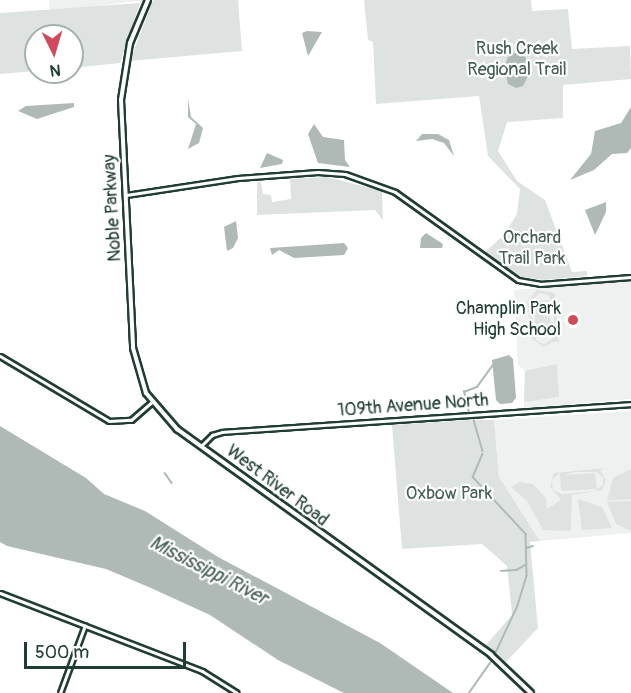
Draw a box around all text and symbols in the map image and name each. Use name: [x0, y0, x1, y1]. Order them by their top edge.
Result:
north arrow: [24, 24, 84, 84]
park label: Rush Creek Regional Trail: [467, 39, 567, 82]
text: N: [49, 60, 62, 80]
street label: Noble Parkway: [99, 154, 127, 262]
park label: Orchard Trail Park: [498, 228, 566, 270]
place label: Champlin Park High School: [456, 299, 561, 342]
marker: Champlin Park High School: [566, 313, 580, 327]
street label: 109th Avenue North: [337, 390, 489, 422]
street label: West River Road: [222, 441, 332, 531]
park label: Oxbow Park: [406, 483, 492, 505]
water label: Mississippi River: [146, 530, 272, 610]
scale bar: [27, 630, 189, 668]
text: 500 m: [35, 641, 89, 664]

